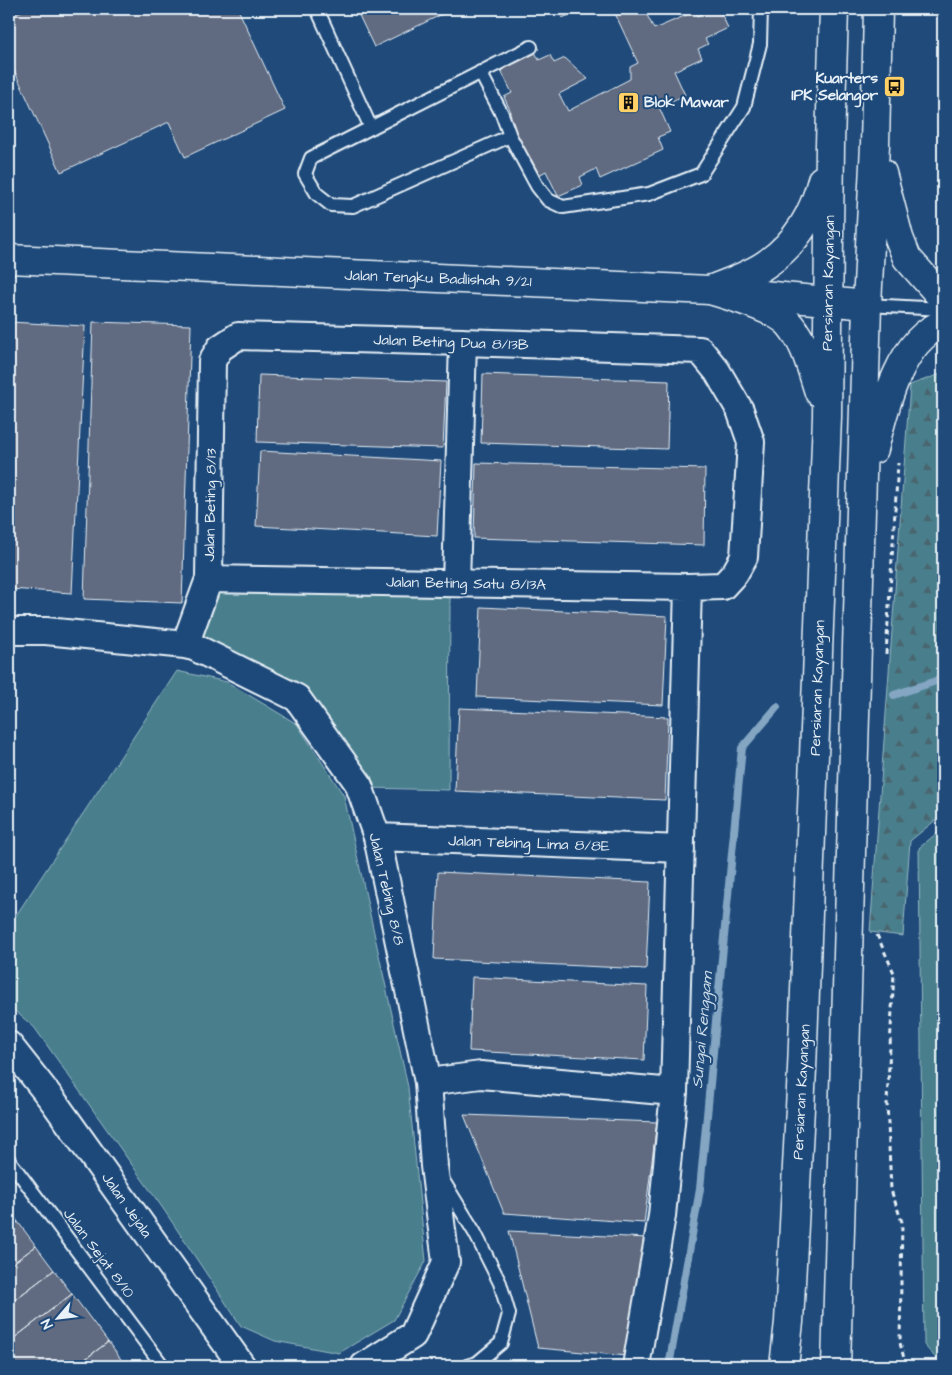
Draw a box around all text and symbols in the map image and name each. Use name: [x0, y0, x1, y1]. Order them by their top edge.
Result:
place label: Kuarters IPK Selangor: [791, 68, 879, 108]
bus stop icon: Kuarters IPK Selangor: [882, 75, 906, 99]
building icon: Blok Mawar: [616, 90, 640, 114]
place label: Blok Mawar: [644, 92, 729, 113]
street label: Persiaran Kayangan: [817, 214, 841, 351]
street label: Jalan Tengku Badlishah 9/21: [344, 265, 532, 293]
street label: Jalan Beting Dua 8/13B: [373, 329, 529, 357]
street label: Jalan Beting 8/13: [199, 448, 223, 562]
street label: Jalan Beting Satu 8/13A: [386, 572, 547, 596]
street label: Persiaran Kayangan: [805, 619, 831, 756]
street label: Jalan Tebing Lima 8/8E: [448, 830, 610, 858]
street label: Jalan Tebing 8/8: [362, 831, 410, 948]
water label: Sungai Renggam: [686, 969, 719, 1089]
street label: Persiaran Kayangan: [787, 1023, 817, 1160]
street label: Jalan Jejala: [96, 1168, 157, 1242]
street label: Jalan Sejat 8/10: [58, 1204, 140, 1303]
north arrow: [32, 1292, 82, 1342]
text: N: [36, 1315, 58, 1332]

